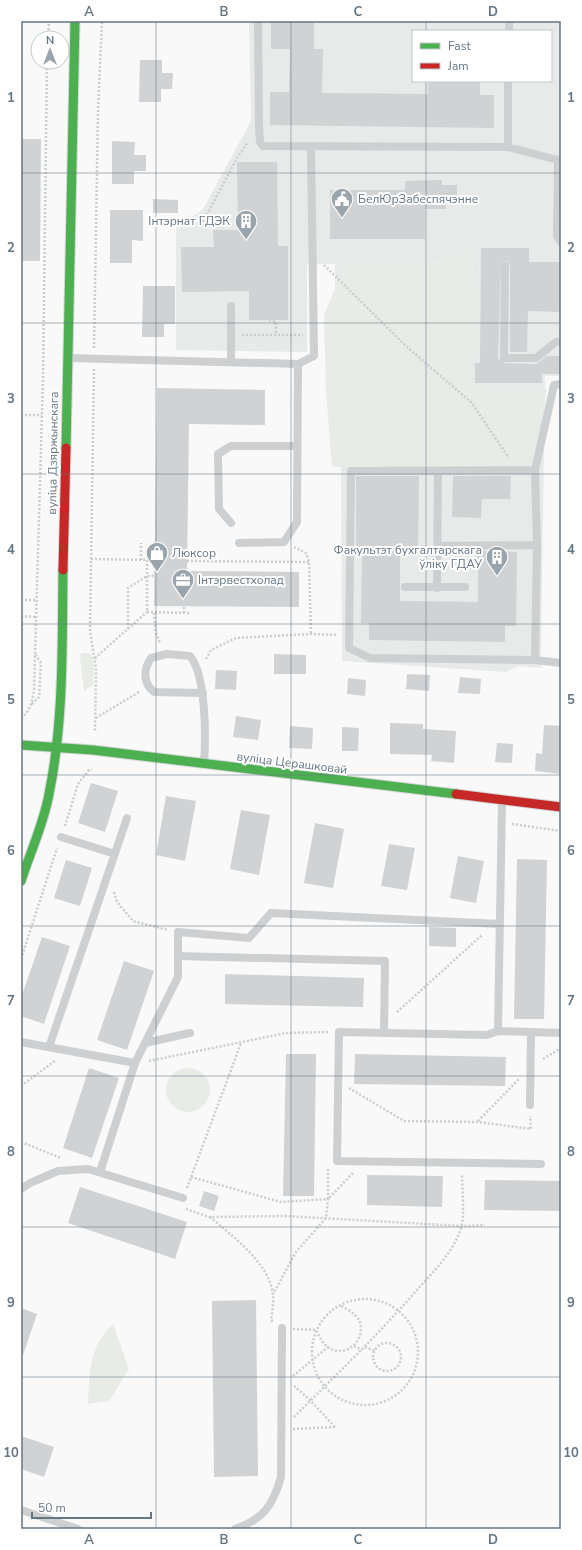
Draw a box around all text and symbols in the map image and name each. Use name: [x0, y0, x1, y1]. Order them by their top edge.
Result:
text: A: [84, 3, 94, 21]
text: B: [220, 3, 229, 21]
text: C: [354, 3, 363, 21]
text: D: [488, 3, 498, 21]
north arrow: [30, 30, 70, 70]
legend: [412, 30, 552, 82]
text: N: [46, 33, 54, 48]
text: Fast: [448, 38, 471, 54]
text: Jam: [447, 58, 469, 74]
text: 1: [7, 89, 15, 107]
text: 1: [567, 89, 575, 107]
public building icon: БелЮрЗабеспячэнне: [329, 186, 355, 219]
place label: БелЮрЗабеспячэнне: [358, 191, 478, 207]
building icon: Інтэрнат ГДЭК: [233, 208, 259, 241]
place label: Інтэрнат ГДЭК: [148, 213, 230, 229]
text: 2: [7, 239, 15, 257]
text: 2: [567, 239, 575, 257]
text: 3: [7, 390, 15, 408]
text: 3: [567, 390, 575, 408]
street label: вуліца Дзяржынскага: [44, 391, 62, 515]
shop icon: Люксор: [144, 540, 170, 573]
text: 4: [7, 541, 15, 559]
text: 4: [567, 541, 575, 559]
place label: Факультэт бухгалтарскага ўліку ГДАУ: [334, 542, 482, 572]
building icon: Факультэт бухгалтарскага ўліку ГДАУ: [484, 544, 510, 577]
place label: Люксор: [172, 545, 216, 561]
office icon: Інтэрвестхолад: [170, 567, 196, 600]
place label: Інтэрвестхолад: [198, 572, 284, 588]
text: 5: [7, 691, 15, 709]
text: 5: [567, 691, 575, 709]
street label: вуліца Церашковай: [236, 748, 348, 778]
text: 6: [7, 842, 15, 860]
text: 6: [567, 842, 575, 860]
text: 7: [7, 992, 15, 1010]
text: 7: [567, 992, 575, 1010]
text: 8: [7, 1143, 15, 1161]
text: 8: [567, 1143, 575, 1161]
text: 9: [7, 1294, 15, 1312]
text: 9: [567, 1294, 575, 1312]
text: 10: [3, 1444, 19, 1462]
text: 10: [563, 1444, 579, 1462]
scale bar: [32, 1494, 151, 1520]
text: 50 m: [38, 1500, 66, 1516]
text: A: [84, 1531, 94, 1549]
text: B: [220, 1531, 229, 1549]
text: C: [354, 1531, 363, 1549]
text: D: [488, 1531, 498, 1549]

